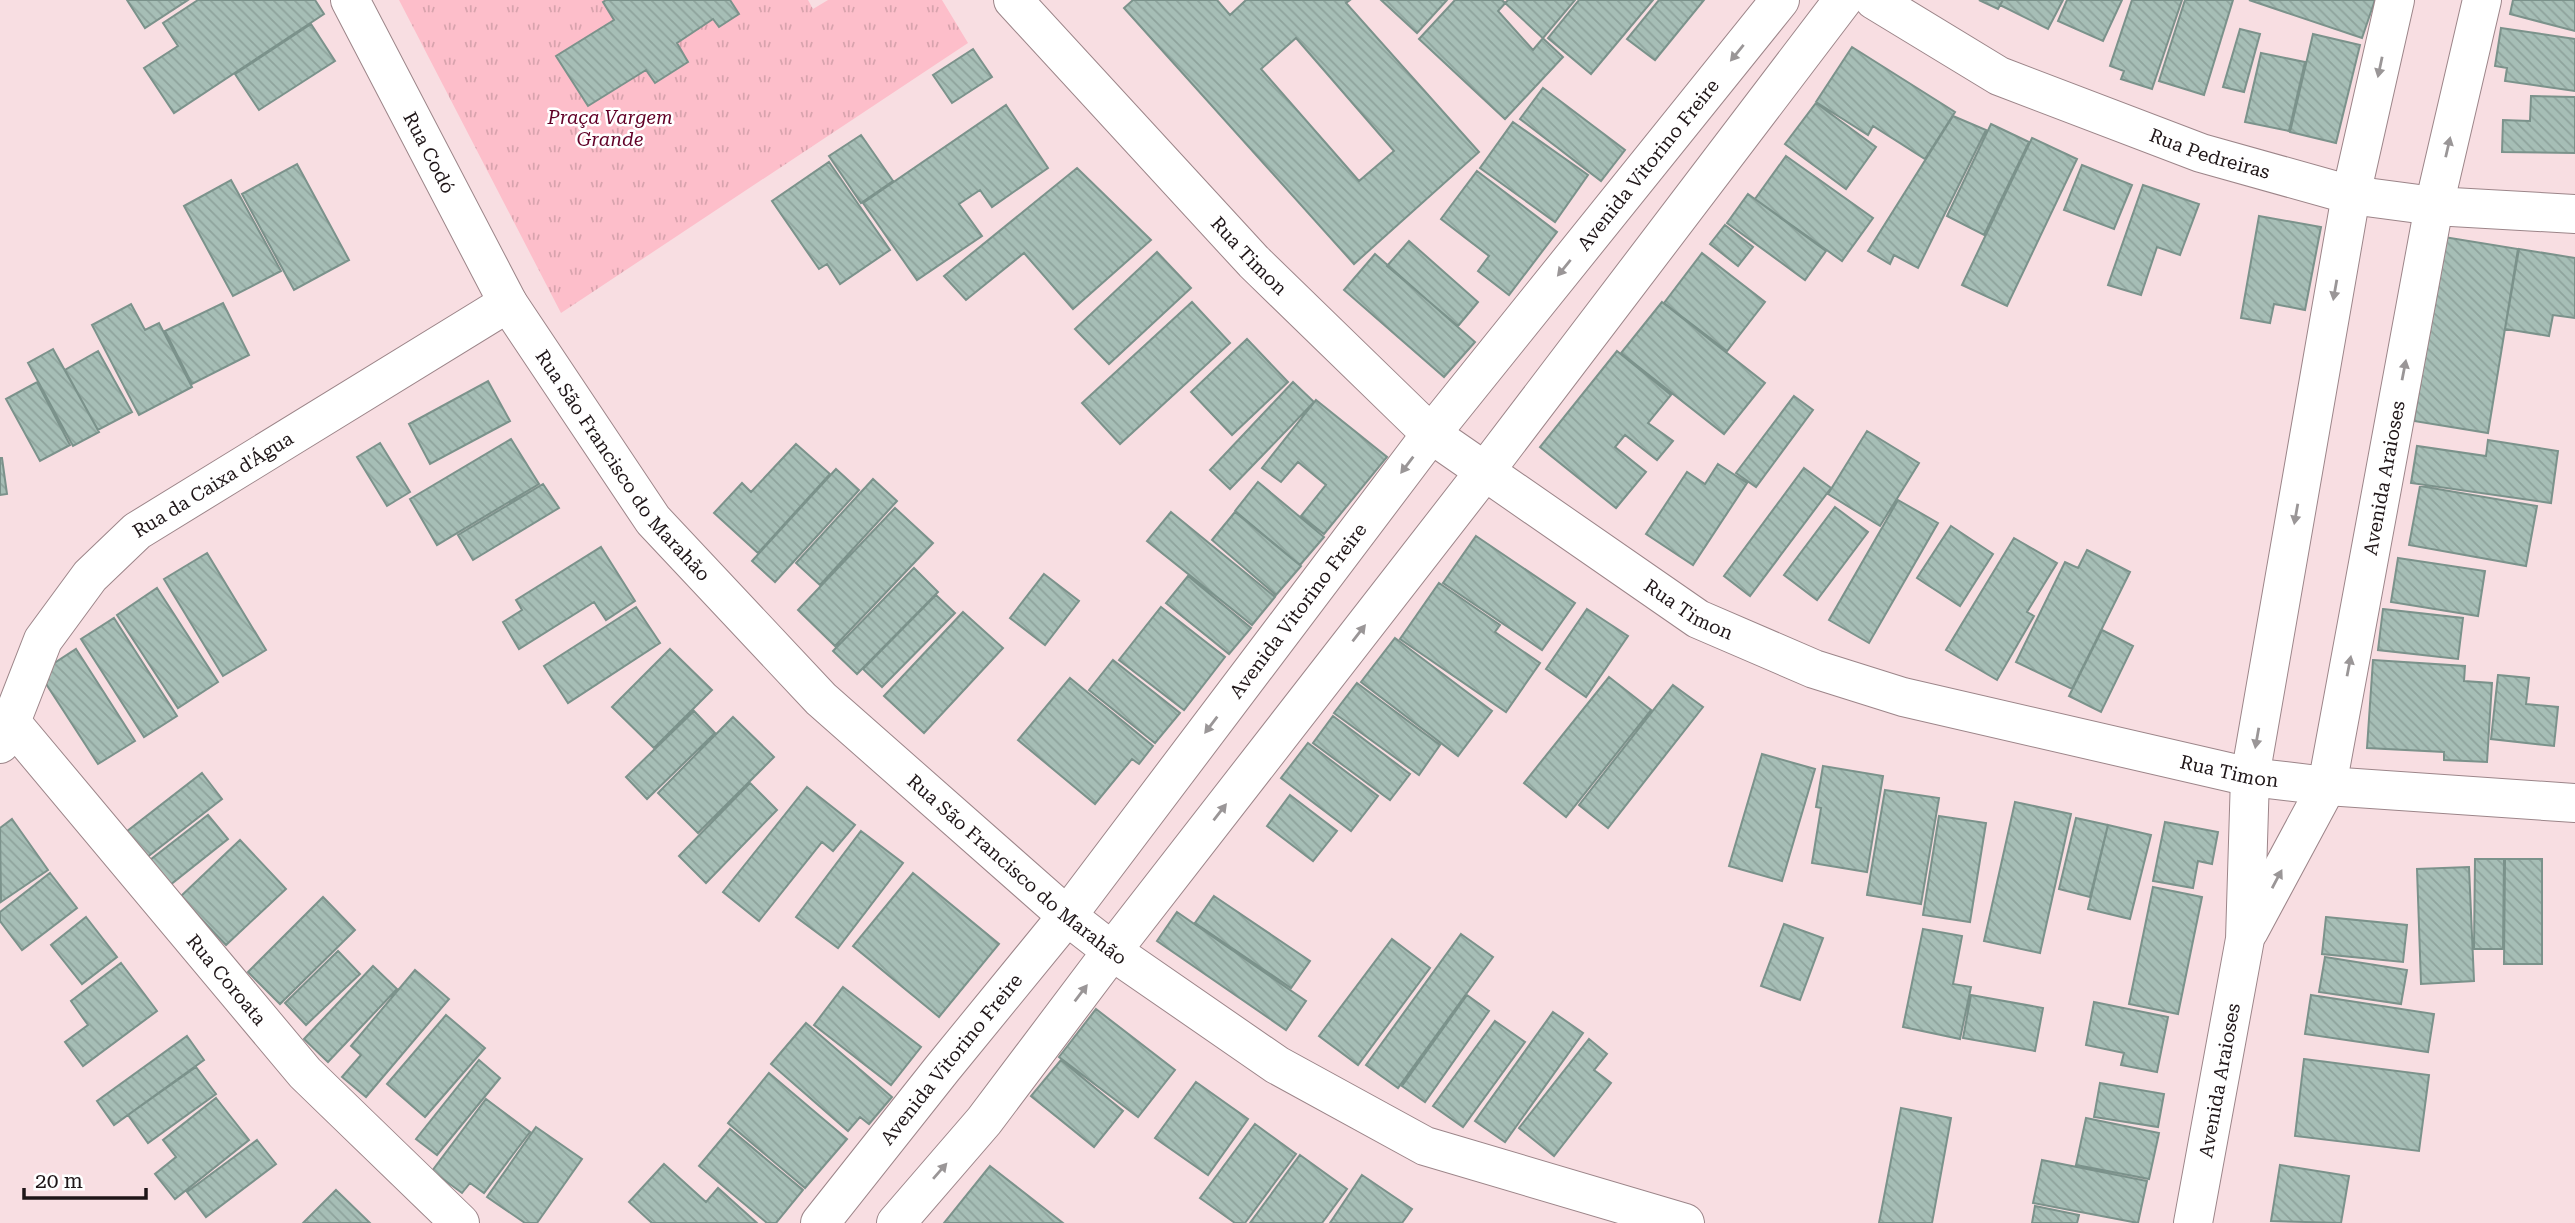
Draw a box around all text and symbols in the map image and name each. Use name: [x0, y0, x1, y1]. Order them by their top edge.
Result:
one-way arrow: [1730, 44, 1745, 62]
one-way arrow: [2374, 56, 2385, 78]
street label: Avenida Vitorino Freire: [1572, 74, 1724, 255]
park label: Praça Vargem Grande: [546, 106, 673, 151]
street label: Rua Codó: [399, 108, 460, 197]
street label: Rua Pedreiras: [2146, 123, 2273, 183]
one-way arrow: [2443, 136, 2454, 158]
street label: Rua Timon: [1206, 212, 1292, 299]
one-way arrow: [1557, 260, 1572, 277]
one-way arrow: [2329, 279, 2340, 301]
street label: Rua São Francisco do Marahão: [531, 345, 715, 586]
one-way arrow: [2399, 359, 2410, 381]
street label: Avenida Araioses: [2358, 399, 2409, 557]
street label: Rua da Caixa d'Água: [128, 426, 298, 542]
one-way arrow: [1399, 456, 1414, 474]
one-way arrow: [2290, 503, 2301, 525]
street label: Avenida Vitorino Freire: [1224, 518, 1371, 702]
street label: Rua Timon: [1640, 574, 1737, 644]
one-way arrow: [1352, 624, 1366, 642]
one-way arrow: [2344, 655, 2355, 677]
one-way arrow: [1204, 716, 1218, 735]
one-way arrow: [2251, 727, 2262, 749]
street label: Rua Timon: [2178, 750, 2280, 792]
street label: Rua São Francisco do Marahão: [903, 769, 1131, 969]
one-way arrow: [1212, 804, 1227, 822]
one-way arrow: [2271, 869, 2283, 889]
street label: Rua Coroata: [182, 929, 272, 1030]
street label: Avenida Vitorino Freire: [875, 969, 1027, 1149]
one-way arrow: [1073, 984, 1088, 1002]
street label: Avenida Araioses: [2194, 1001, 2245, 1160]
scale bar: [24, 1156, 147, 1200]
one-way arrow: [932, 1163, 947, 1180]
text: 20 m: [35, 1169, 83, 1193]

